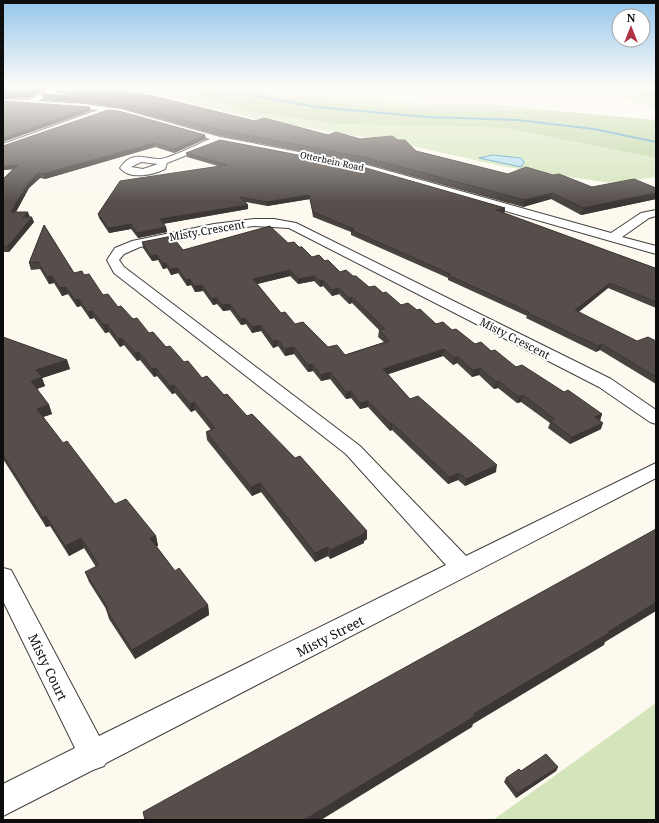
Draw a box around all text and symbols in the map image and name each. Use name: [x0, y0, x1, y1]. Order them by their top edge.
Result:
north arrow: [611, 8, 651, 48]
text: N: [627, 10, 636, 25]
street label: Otterbein Road: [299, 148, 366, 174]
street label: Misty Crescent: [168, 216, 246, 244]
street label: Misty Crescent: [477, 314, 553, 362]
street label: Misty Street: [293, 611, 367, 661]
street label: Misty Court: [24, 631, 72, 704]

